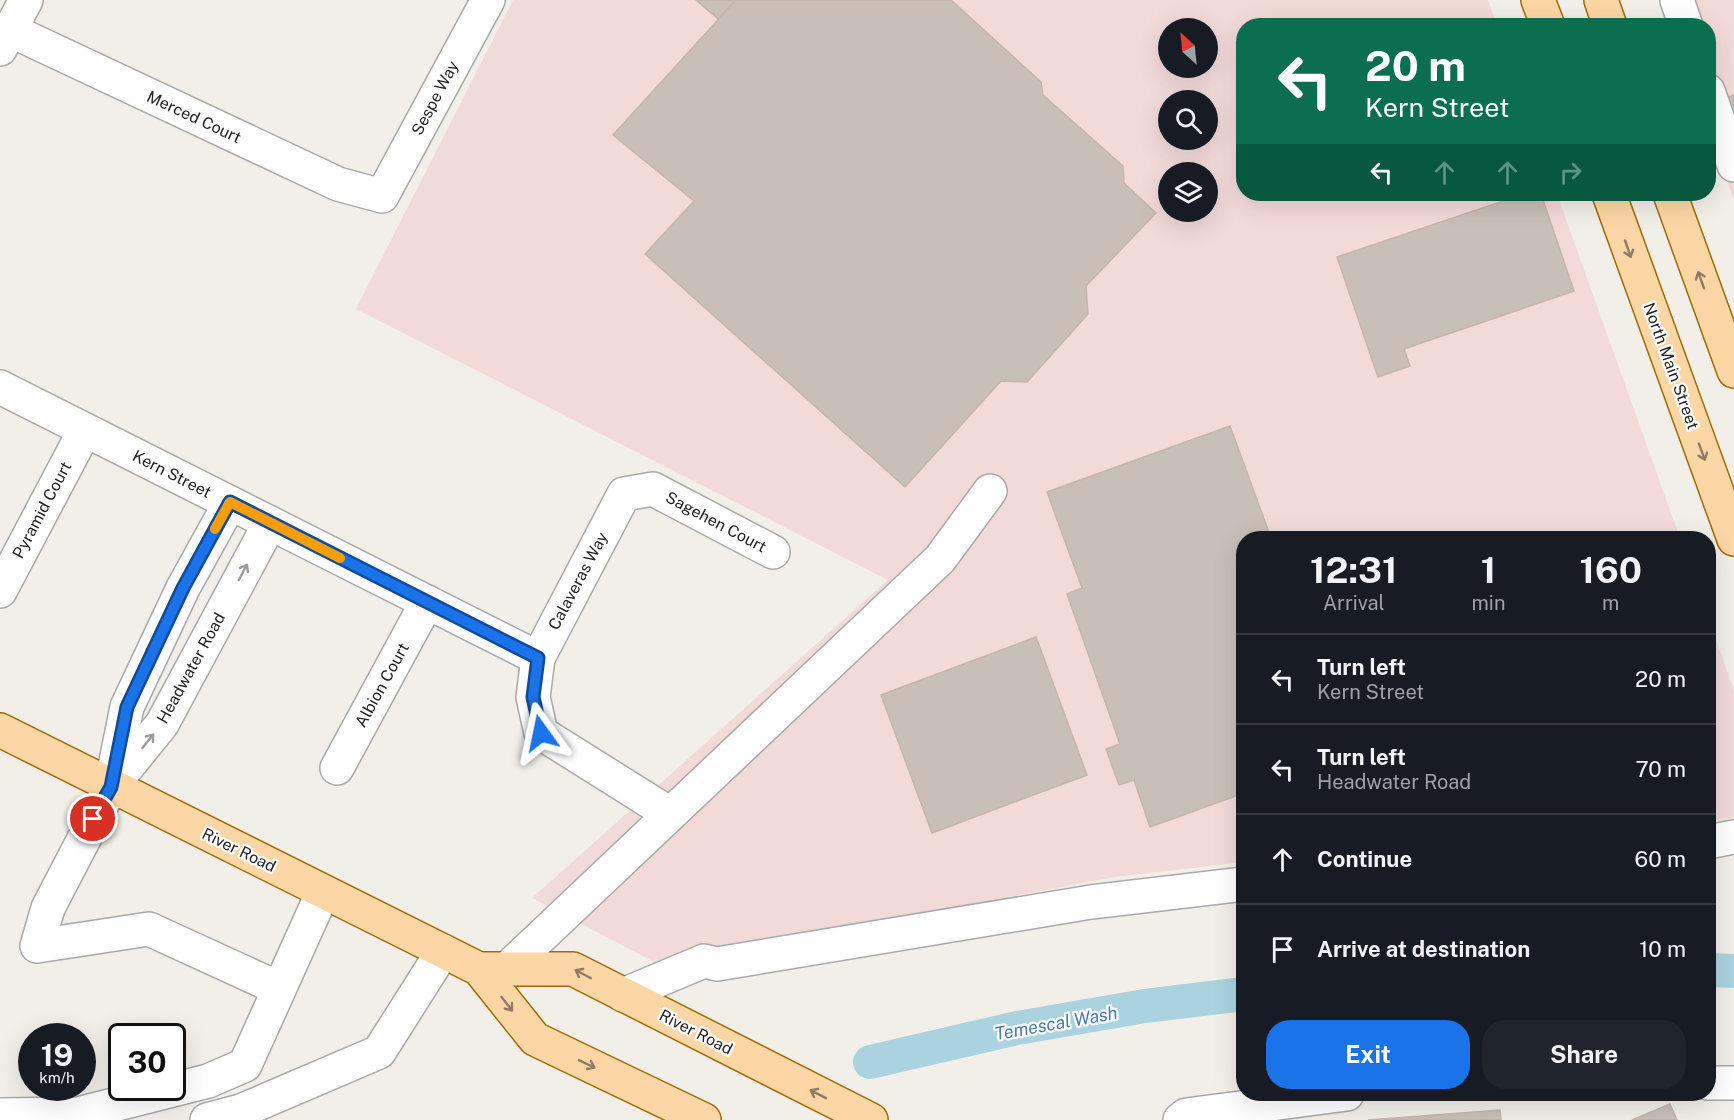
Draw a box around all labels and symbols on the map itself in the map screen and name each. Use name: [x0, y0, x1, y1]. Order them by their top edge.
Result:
north arrow: [1158, 18, 1218, 78]
street label: Sespe Way: [407, 57, 463, 138]
street label: Merced Court: [144, 87, 244, 147]
one-way arrow: [1624, 239, 1635, 258]
one-way arrow: [1695, 271, 1706, 290]
street label: North Main Street: [1639, 300, 1703, 432]
one-way arrow: [1697, 442, 1708, 461]
street label: Kern Street: [130, 446, 214, 502]
street label: Pyramid Court: [9, 458, 75, 562]
street label: Sagehen Court: [662, 487, 770, 557]
street label: Calaveras Way: [544, 528, 612, 633]
one-way arrow: [237, 564, 249, 581]
street label: Headwater Road: [153, 609, 229, 727]
street label: Albion Court: [351, 640, 413, 730]
position arrow: [509, 701, 573, 765]
one-way arrow: [141, 734, 154, 750]
pin: [67, 793, 118, 844]
street label: River Road: [199, 824, 279, 876]
one-way arrow: [575, 968, 593, 979]
one-way arrow: [501, 995, 514, 1011]
water label: Temescal Wash: [993, 1002, 1119, 1044]
street label: River Road: [656, 1005, 736, 1059]
speed limit sign: 30: [108, 1023, 186, 1101]
one-way arrow: [578, 1059, 596, 1070]
one-way arrow: [810, 1087, 828, 1099]

